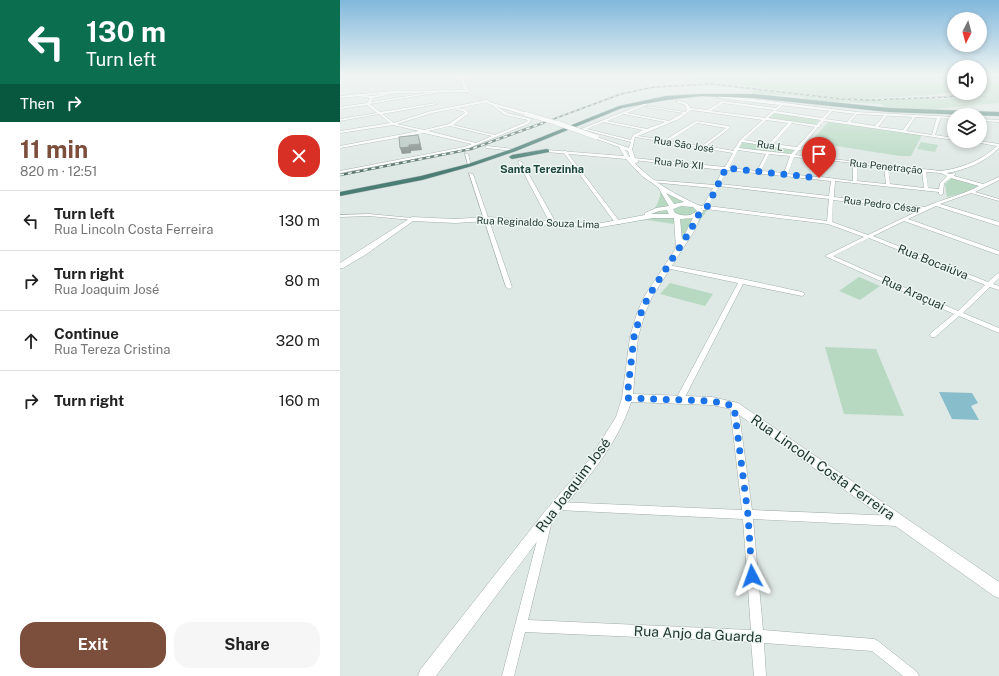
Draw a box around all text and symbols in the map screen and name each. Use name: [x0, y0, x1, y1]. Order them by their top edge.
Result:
north arrow: [947, 12, 987, 52]
map controls: [947, 12, 987, 148]
text: 130 m: [86, 15, 166, 48]
icon: left: [20, 16, 72, 68]
text: Turn left: [86, 49, 156, 70]
button: sound: [947, 60, 987, 100]
icon: right: [63, 92, 85, 114]
text: Then: [20, 95, 55, 112]
button: layers: [947, 108, 987, 148]
street label: Rua São José: [653, 133, 715, 155]
text: 11 min: [20, 135, 88, 163]
button: close: [278, 135, 320, 177]
street label: Rua L: [756, 137, 784, 153]
pin: [802, 137, 836, 178]
icon: arrive: [808, 143, 830, 165]
street label: Rua Pio XII: [654, 154, 704, 172]
street label: Rua Penetração: [849, 156, 923, 176]
district label: Santa Terezinha: [500, 163, 584, 175]
text: 820 m · 12:51: [20, 164, 97, 179]
street label: Rua Pedro César: [843, 193, 921, 215]
text: Turn left: [54, 205, 115, 222]
icon: left: [20, 210, 42, 232]
text: 130 m: [279, 212, 320, 229]
street label: Rua Reginaldo Souza Lima: [476, 214, 600, 230]
text: Rua Lincoln Costa Ferreira: [54, 222, 214, 237]
street label: Rua Bocaiúva: [896, 241, 970, 283]
text: Turn right: [54, 265, 124, 282]
icon: right: [20, 270, 42, 292]
text: 80 m: [285, 272, 320, 289]
street label: Rua Araçuaí: [879, 273, 948, 313]
text: Rua Joaquim José: [54, 282, 159, 297]
text: Continue: [54, 325, 119, 342]
icon: ahead: [20, 330, 42, 352]
text: 320 m: [276, 332, 320, 349]
text: Rua Tereza Cristina: [54, 342, 170, 357]
icon: right: [20, 390, 42, 412]
text: Turn right: [54, 392, 124, 409]
text: 160 m: [279, 392, 320, 409]
street label: Rua Lincoln Costa Ferreira: [748, 411, 898, 523]
street label: Rua Joaquim José: [532, 435, 614, 535]
position arrow: [731, 555, 773, 597]
button: Exit: [20, 622, 166, 668]
button: Share: [174, 622, 320, 668]
street label: Rua Anjo da Guarda: [633, 623, 763, 645]

